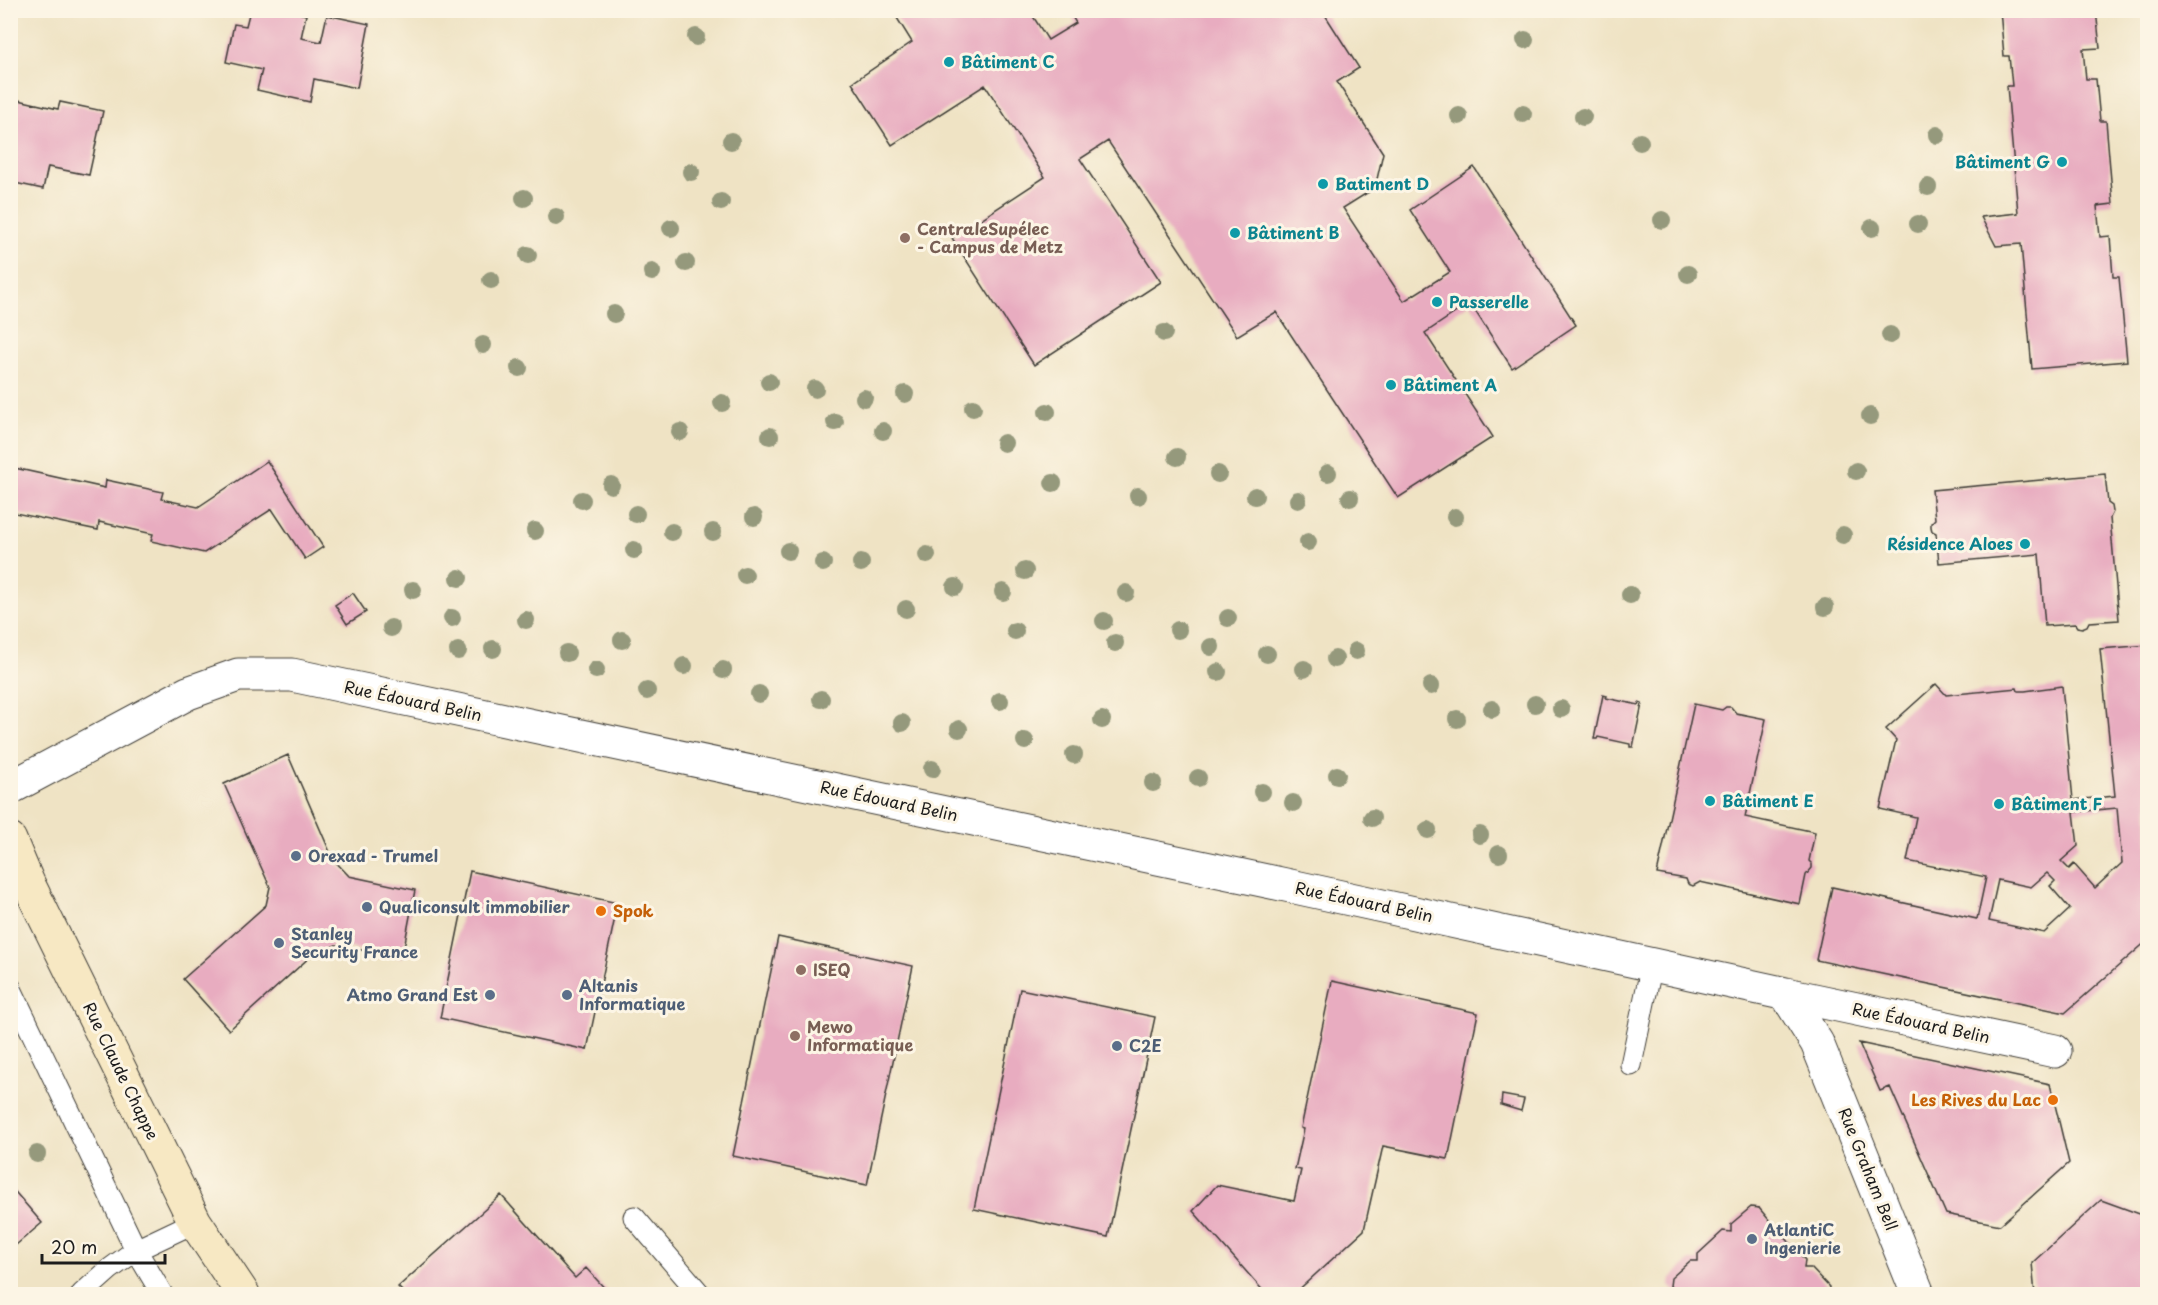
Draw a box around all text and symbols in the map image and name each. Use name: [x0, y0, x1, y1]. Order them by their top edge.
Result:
place label: Bâtiment C: [961, 49, 1055, 73]
marker: Bâtiment C: [942, 55, 956, 69]
place label: Bâtiment G: [1955, 149, 2050, 173]
marker: Bâtiment G: [2055, 155, 2069, 169]
place label: Batiment D: [1335, 171, 1429, 195]
marker: Batiment D: [1316, 177, 1330, 191]
place label: CentraleSupélec - Campus de Metz: [917, 216, 1063, 258]
place label: Bâtiment B: [1247, 220, 1340, 244]
marker: Bâtiment B: [1228, 226, 1242, 240]
marker: CentraleSupélec - Campus de Metz: [898, 231, 912, 245]
place label: Passerelle: [1449, 289, 1529, 313]
marker: Passerelle: [1430, 295, 1444, 309]
place label: Bâtiment A: [1403, 372, 1498, 396]
marker: Bâtiment A: [1384, 378, 1398, 392]
place label: Résidence Aloes: [1887, 531, 2013, 555]
marker: Résidence Aloes: [2018, 537, 2032, 551]
street label: Rue Édouard Belin: [342, 674, 484, 726]
street label: Rue Édouard Belin: [818, 774, 960, 826]
place label: Bâtiment E: [1722, 788, 1814, 812]
place label: Bâtiment F: [2011, 791, 2103, 815]
marker: Bâtiment E: [1703, 794, 1717, 808]
marker: Bâtiment F: [1992, 797, 2006, 811]
place label: Orexad - Trumel: [308, 843, 438, 867]
marker: Orexad - Trumel: [289, 849, 303, 863]
street label: Rue Édouard Belin: [1293, 875, 1435, 927]
place label: Qualiconsult immobilier: [379, 894, 570, 918]
place label: Spok: [613, 898, 654, 922]
marker: Qualiconsult immobilier: [360, 900, 374, 914]
marker: Spok: [594, 904, 608, 918]
place label: Stanley Security France: [291, 921, 418, 963]
marker: Stanley Security France: [272, 936, 286, 950]
place label: ISEQ: [813, 957, 851, 981]
marker: ISEQ: [794, 963, 808, 977]
place label: Altanis Informatique: [579, 973, 685, 1015]
place label: Atmo Grand Est: [347, 982, 478, 1006]
marker: Atmo Grand Est: [483, 988, 497, 1002]
marker: Altanis Informatique: [560, 988, 574, 1002]
street label: Rue Édouard Belin: [1850, 996, 1992, 1048]
street label: Rue Claude Chappe: [78, 998, 166, 1143]
place label: Mewo Informatique: [807, 1014, 913, 1056]
marker: Mewo Informatique: [788, 1029, 802, 1043]
place label: C2E: [1129, 1033, 1161, 1057]
marker: C2E: [1110, 1039, 1124, 1053]
place label: Les Rives du Lac: [1911, 1087, 2041, 1111]
marker: Les Rives du Lac: [2046, 1093, 2060, 1107]
street label: Rue Graham Bell: [1833, 1104, 1905, 1234]
place label: AtlantiC Ingenierie: [1763, 1217, 1841, 1259]
scale bar: [42, 1227, 165, 1265]
marker: AtlantiC Ingenierie: [1745, 1232, 1759, 1246]
text: 20 m: [51, 1233, 97, 1260]

